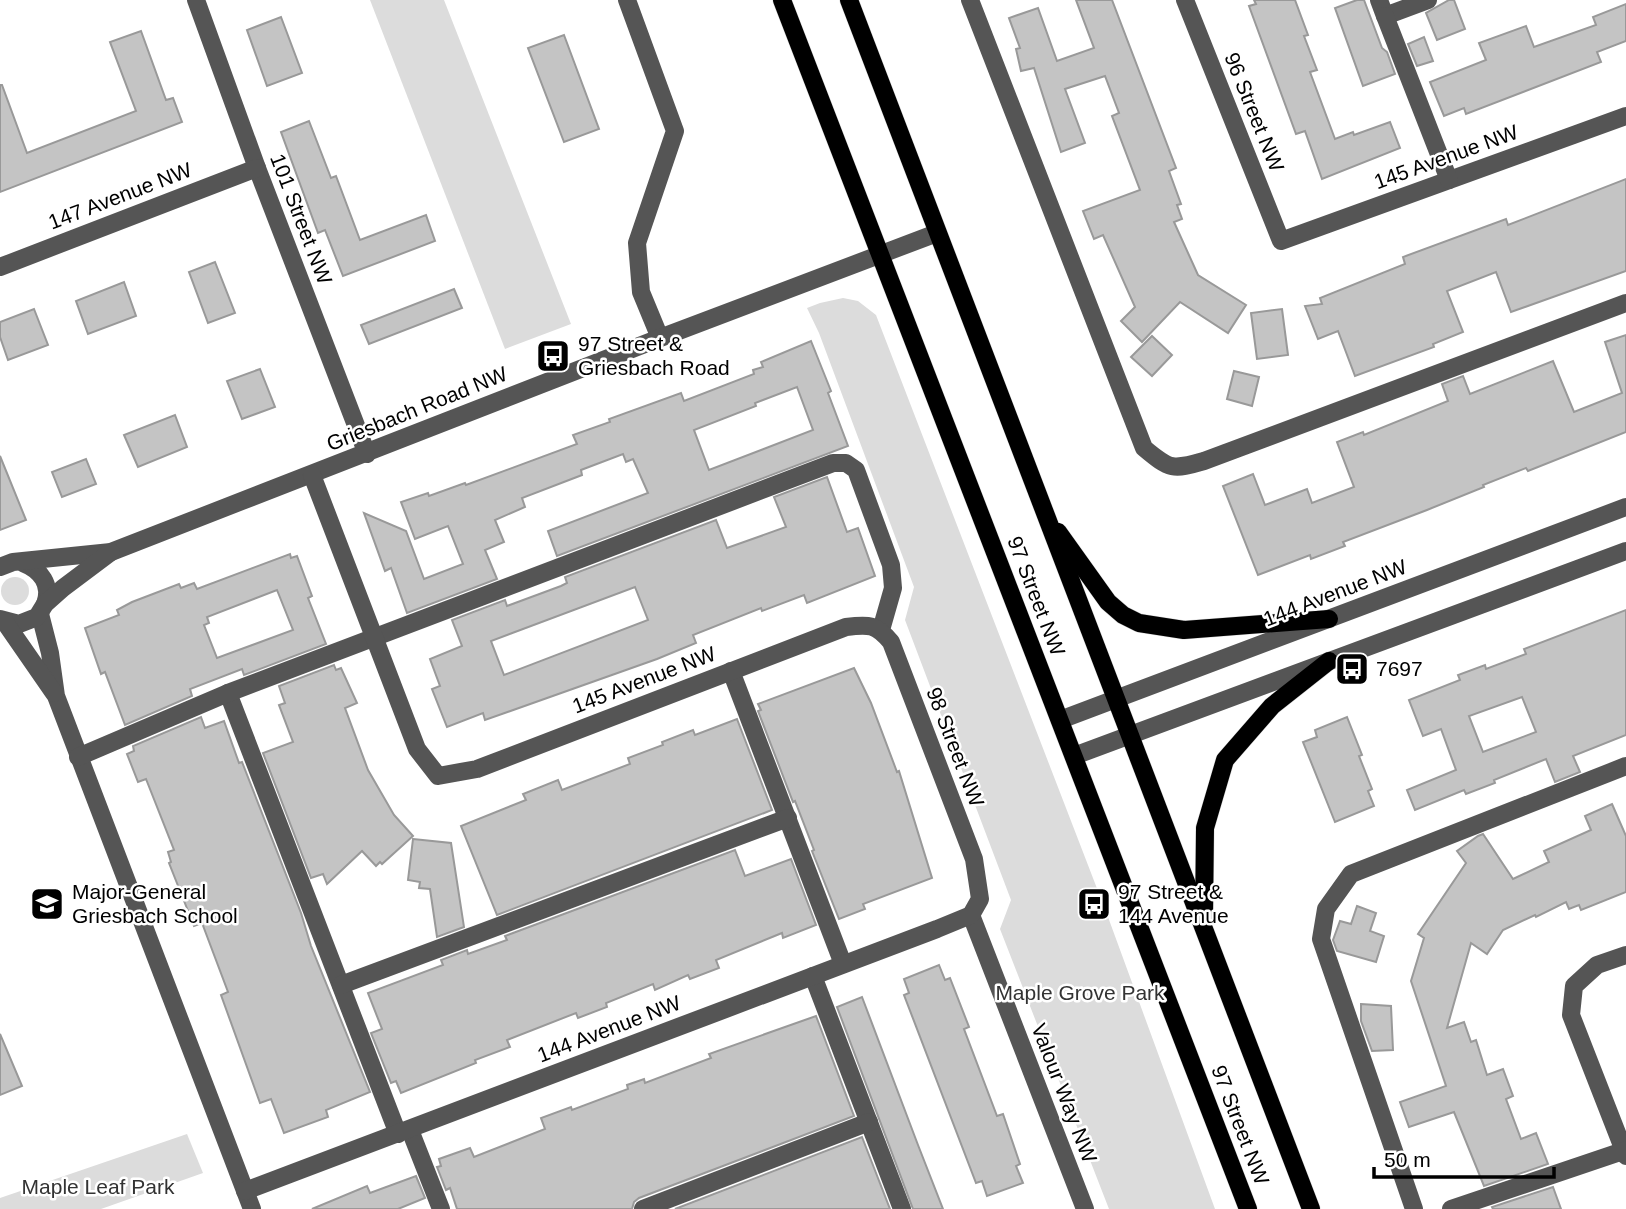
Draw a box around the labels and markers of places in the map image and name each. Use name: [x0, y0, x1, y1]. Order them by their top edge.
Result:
place label: 97 Street & Griesbach Road: [578, 332, 730, 379]
bus stop icon: 97 Street & Griesbach Road: [534, 337, 572, 375]
bus stop icon: 7697: [1333, 650, 1371, 688]
place label: 7697: [1376, 657, 1423, 680]
place label: Major-General Griesbach School: [72, 880, 238, 927]
place label: 97 Street & 144 Avenue: [1118, 880, 1229, 927]
school or university icon: Major-General Griesbach School: [28, 885, 66, 923]
bus stop icon: 97 Street & 144 Avenue: [1075, 885, 1113, 923]

